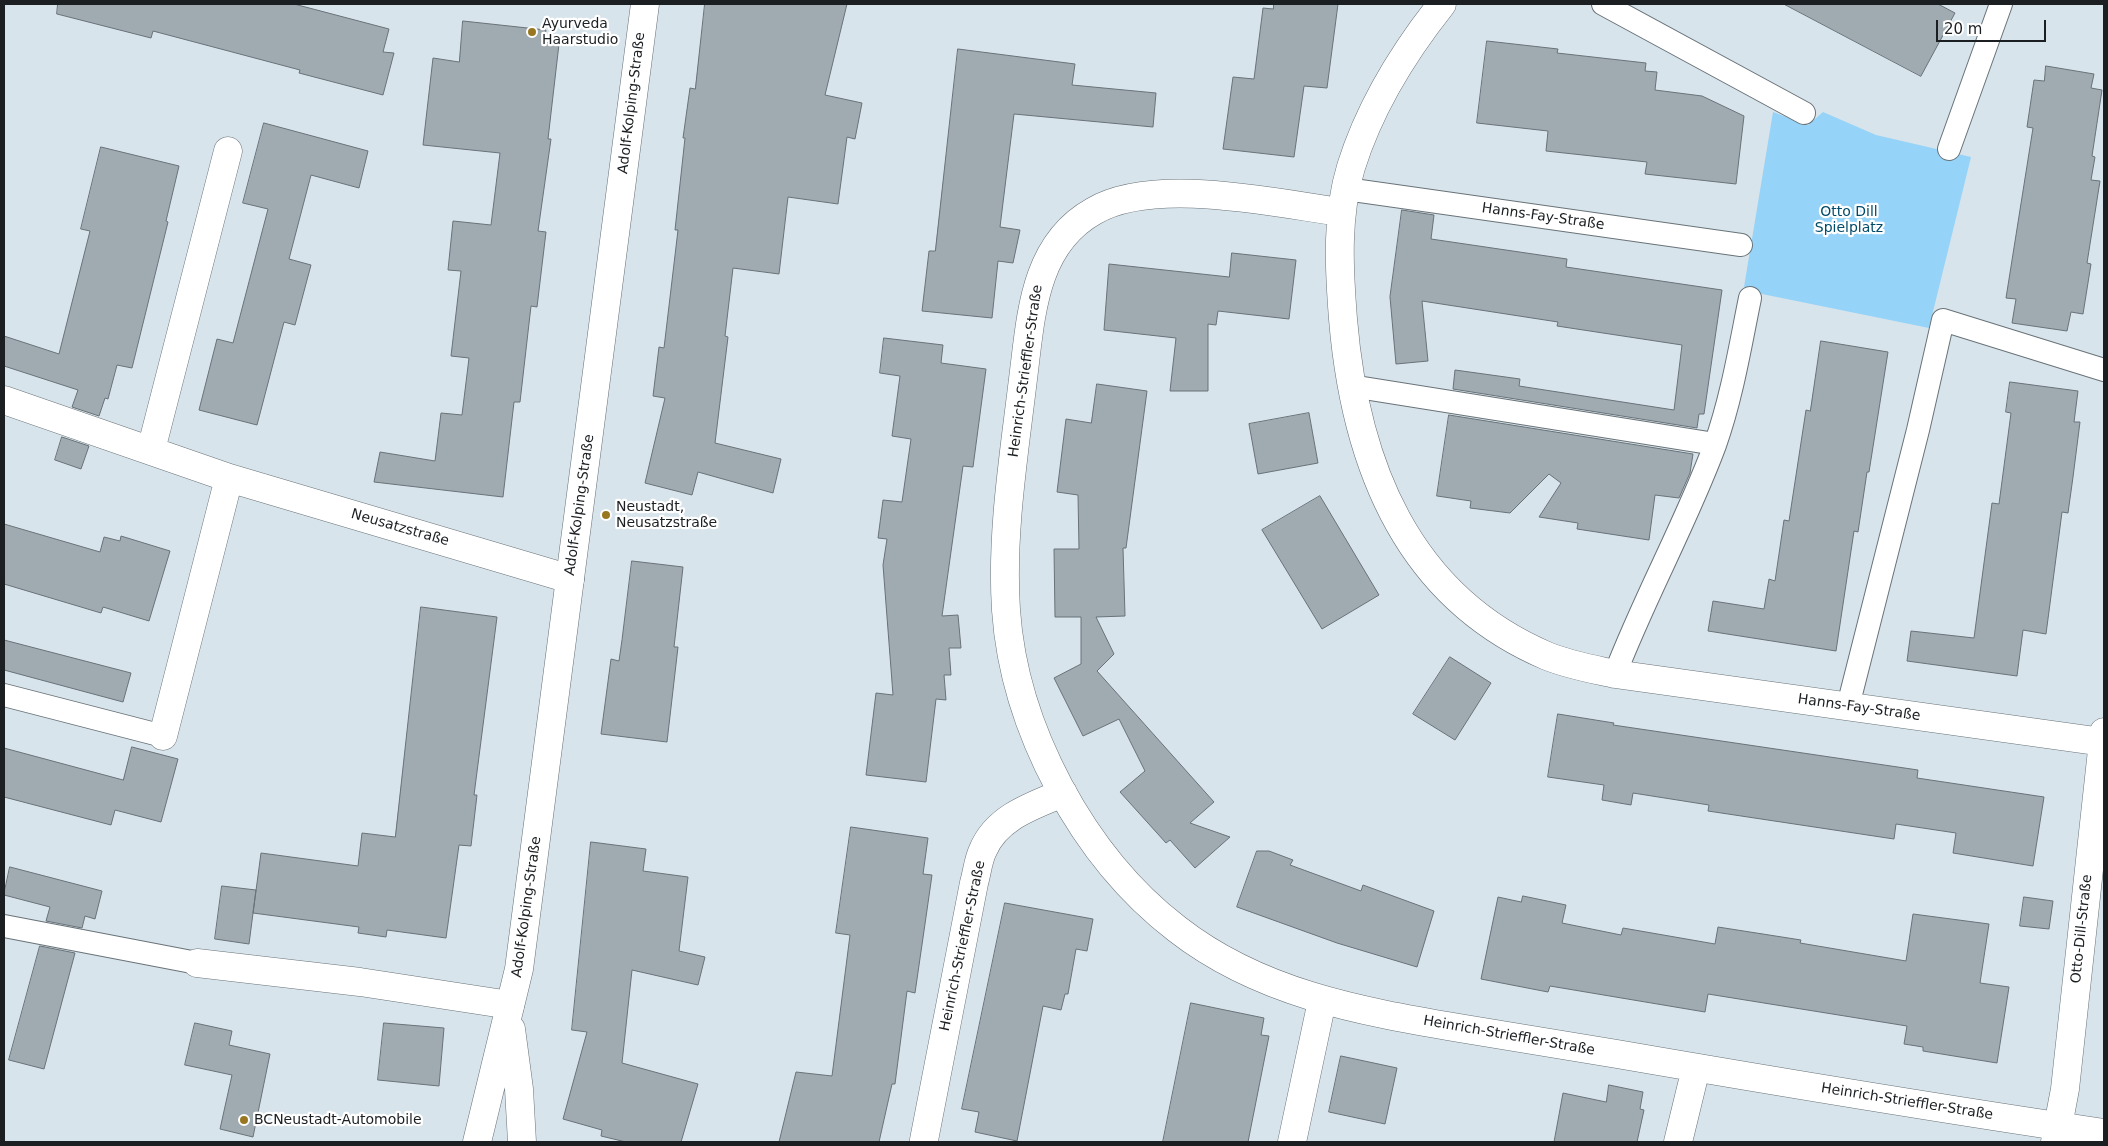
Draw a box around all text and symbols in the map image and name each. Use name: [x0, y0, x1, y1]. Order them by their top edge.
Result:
scale bar: [1938, 10, 2048, 42]
place label: Ayurveda Haarstudio: [542, 16, 618, 48]
text: 20 m: [1944, 20, 1982, 38]
marker: Ayurveda Haarstudio: [526, 26, 538, 38]
street label: Adolf-Kolping-Straße: [615, 31, 649, 175]
street label: Hanns-Fay-Straße: [1481, 200, 1605, 234]
park label: Otto Dill Spielplatz: [1815, 204, 1883, 236]
street label: Heinrich-Strieffler-Straße: [1006, 284, 1046, 458]
street label: Adolf-Kolping-Straße: [562, 433, 598, 577]
place label: Neustadt, Neusatzstraße: [616, 499, 717, 532]
street label: Neusatzstraße: [349, 506, 451, 550]
marker: Neustadt, Neusatzstraße: [600, 509, 612, 521]
street label: Hanns-Fay-Straße: [1797, 691, 1921, 725]
street label: Adolf-Kolping-Straße: [509, 835, 545, 979]
street label: Heinrich-Strieffler-Straße: [937, 859, 989, 1033]
street label: Otto-Dill-Straße: [2068, 874, 2096, 984]
street label: Heinrich-Strieffler-Straße: [1422, 1013, 1596, 1059]
street label: Heinrich-Strieffler-Straße: [1820, 1080, 1994, 1124]
place label: BCNeustadt-Automobile: [254, 1112, 422, 1128]
marker: BCNeustadt-Automobile: [238, 1114, 250, 1126]

